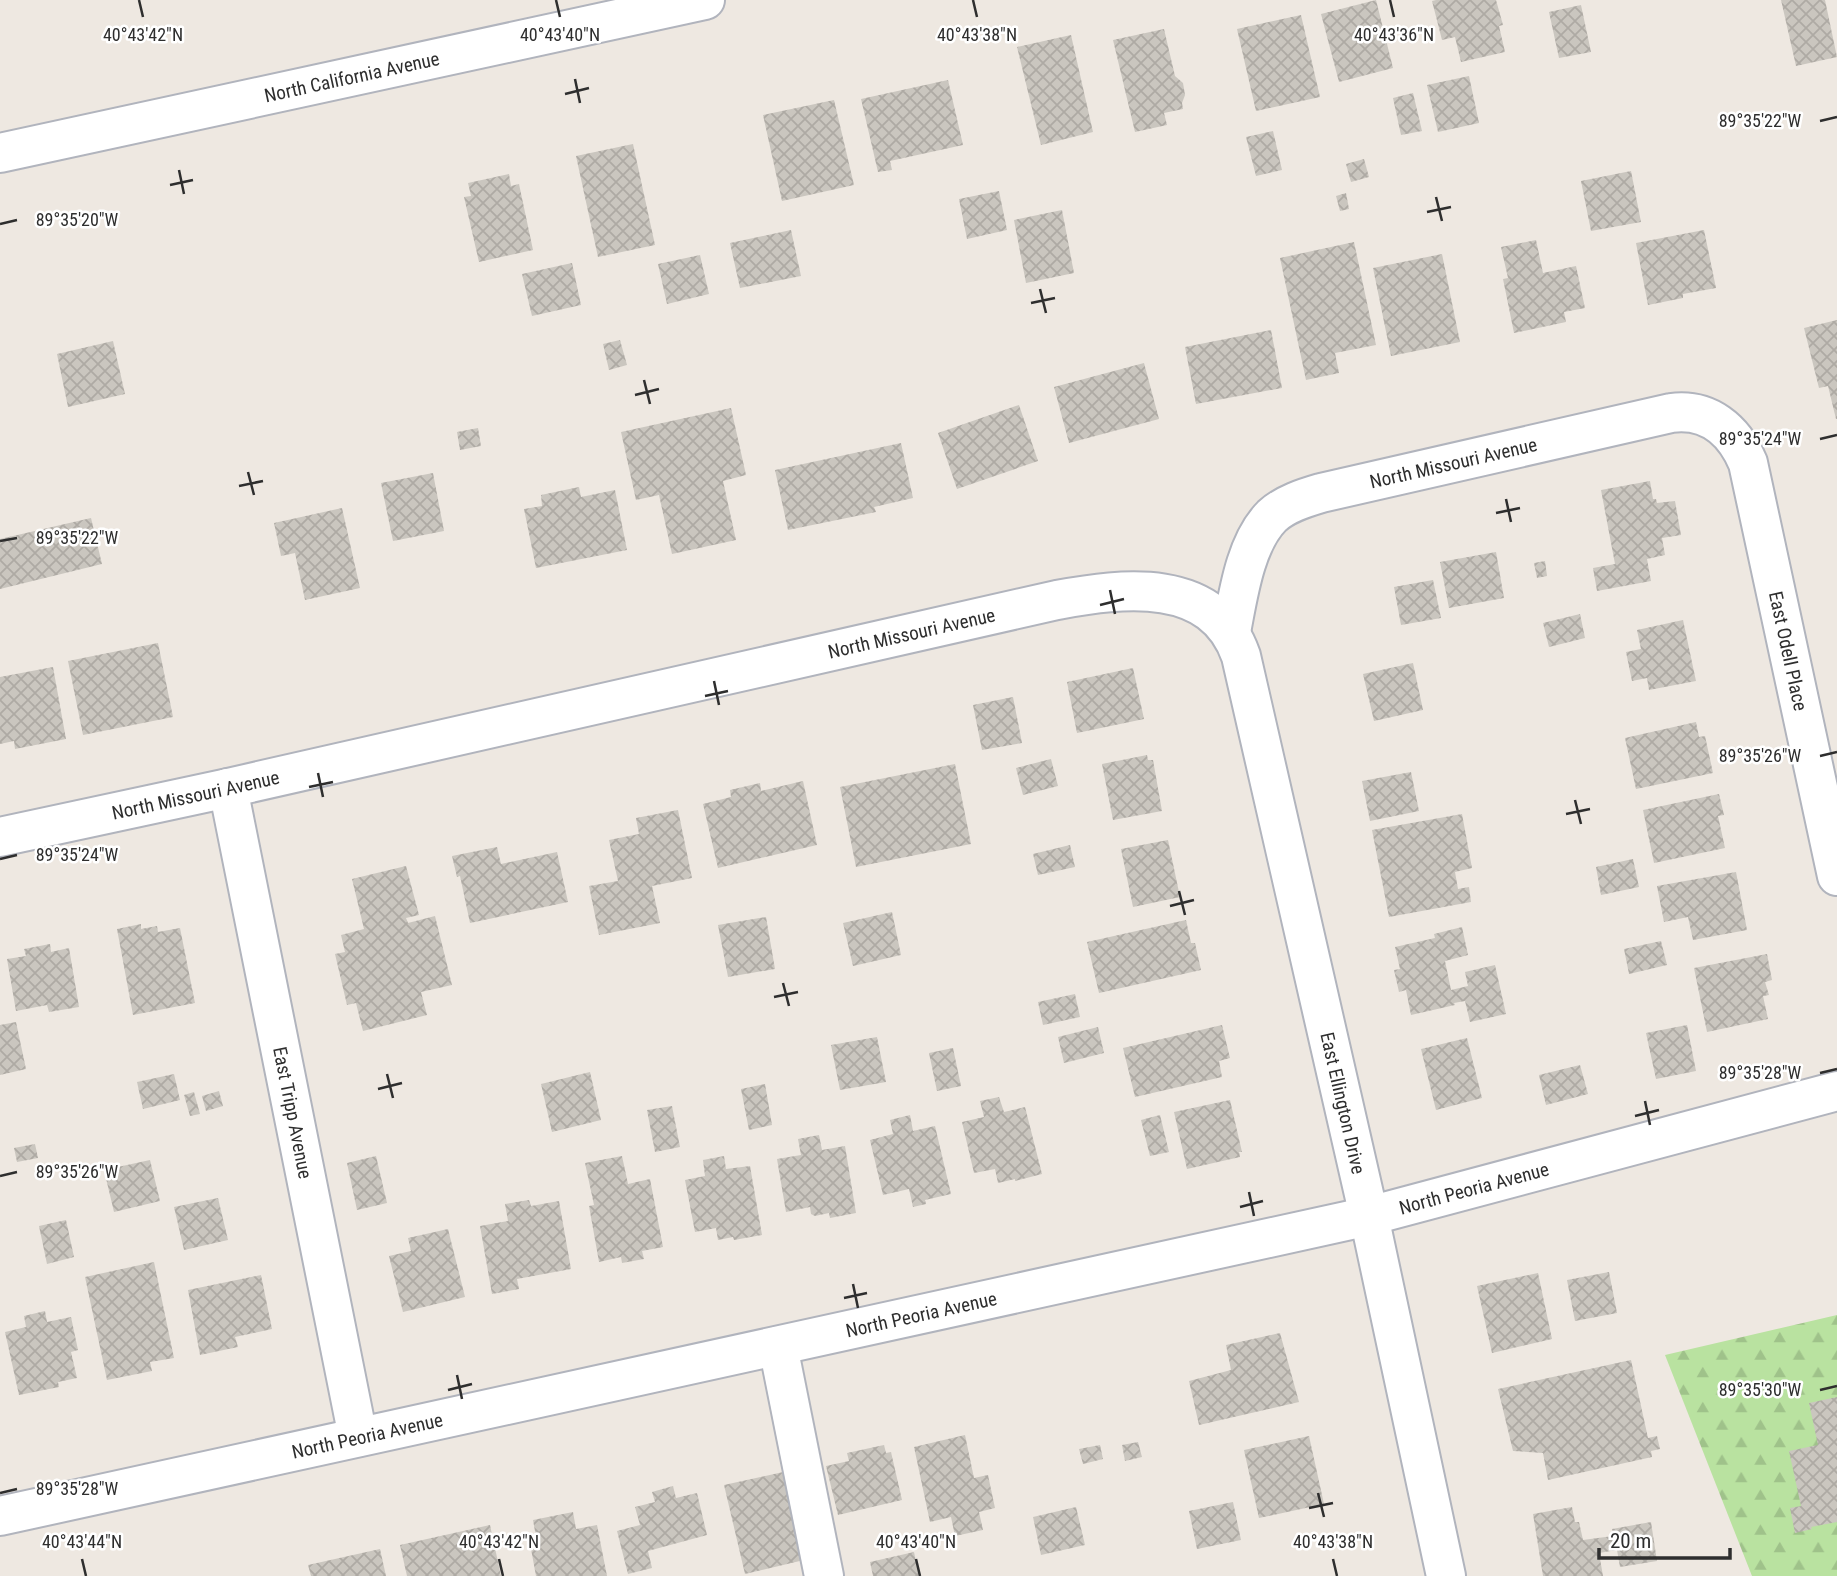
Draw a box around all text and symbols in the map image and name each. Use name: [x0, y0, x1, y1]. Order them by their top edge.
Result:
text: 40°43'42"N: [103, 24, 183, 45]
text: 40°43'40"N: [520, 24, 600, 45]
text: 40°43'38"N: [937, 24, 1017, 45]
text: 40°43'36"N: [1354, 24, 1434, 45]
street label: North California Avenue: [262, 47, 442, 107]
text: 89°35'22"W: [1719, 110, 1802, 131]
text: 89°35'20"W: [36, 209, 119, 230]
text: 89°35'24"W: [1719, 428, 1802, 449]
street label: North Missouri Avenue: [1368, 433, 1539, 494]
text: 89°35'22"W: [36, 527, 119, 548]
street label: East Odell Place: [1764, 589, 1812, 713]
street label: North Missouri Avenue: [826, 603, 997, 664]
text: 89°35'26"W: [1719, 745, 1802, 766]
street label: North Missouri Avenue: [110, 766, 282, 825]
text: 89°35'24"W: [36, 844, 119, 865]
street label: East Ellington Drive: [1315, 1030, 1370, 1176]
street label: East Tripp Avenue: [268, 1045, 317, 1181]
text: 89°35'28"W: [1719, 1062, 1802, 1083]
street label: North Peoria Avenue: [1397, 1157, 1551, 1219]
text: 89°35'26"W: [36, 1161, 119, 1182]
street label: North Peoria Avenue: [844, 1287, 999, 1342]
text: 89°35'30"W: [1719, 1379, 1802, 1400]
street label: North Peoria Avenue: [290, 1408, 445, 1464]
text: 89°35'28"W: [36, 1478, 119, 1499]
scale bar: [1599, 1516, 1730, 1560]
text: 20 m: [1610, 1529, 1651, 1553]
text: 40°43'44"N: [42, 1531, 122, 1552]
text: 40°43'42"N: [459, 1531, 539, 1552]
text: 40°43'40"N: [876, 1531, 956, 1552]
text: 40°43'38"N: [1293, 1531, 1373, 1552]

